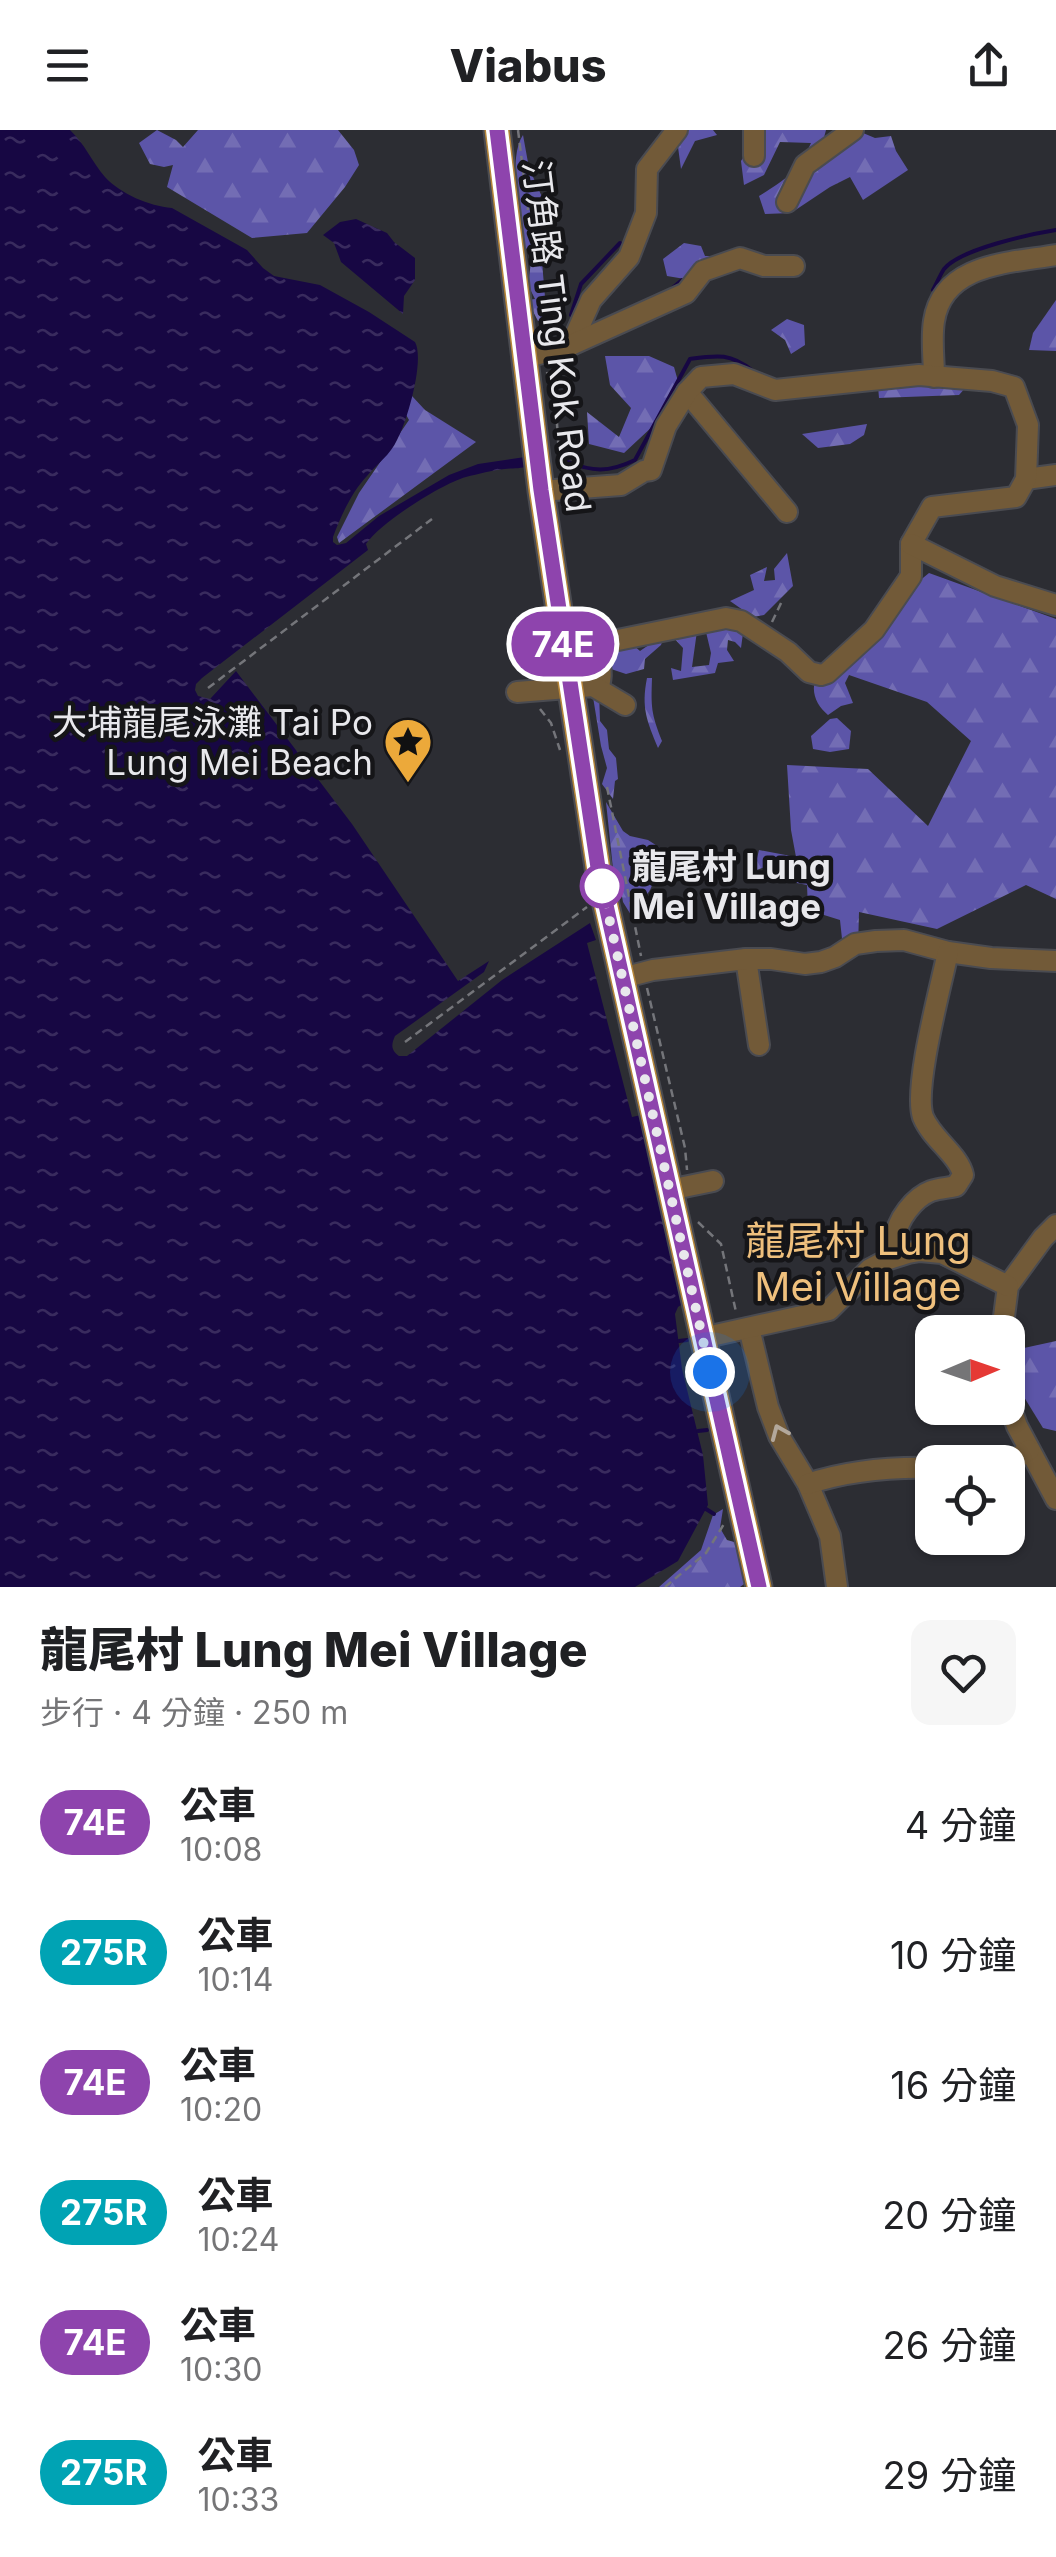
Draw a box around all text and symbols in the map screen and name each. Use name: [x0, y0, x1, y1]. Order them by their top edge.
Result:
icon: menu: [40, 38, 95, 93]
text: Viabus: [450, 38, 606, 93]
icon: share: [961, 38, 1016, 93]
street label: 汀角路 Ting Kok Road: [516, 158, 600, 514]
line badge: 74E: [506, 612, 620, 676]
text: 74E: [531, 623, 595, 665]
place label: 大埔龍尾泳灘 Tai Po Lung Mei Beach: [52, 701, 373, 783]
place icon: 大埔龍尾泳灘 Tai Po Lung Mei Beach: [382, 716, 434, 784]
place label: 龍尾村 Lung Mei Village: [632, 845, 831, 927]
marker: 龍尾村 Lung Mei Village: [581, 865, 623, 907]
district label: 龍尾村 Lung Mei Village: [745, 1216, 971, 1311]
north arrow: [915, 1315, 1025, 1425]
map controls: [915, 1315, 1025, 1555]
your location: [685, 1347, 735, 1397]
one-way arrow: [770, 1424, 790, 1442]
button: locate: [915, 1445, 1025, 1555]
text: 龍尾村 Lung Mei Village: [40, 1620, 587, 1679]
button: heart: [911, 1620, 1016, 1725]
text: 步行 · 4 分鐘 · 250 m: [40, 1693, 348, 1732]
text: 公車: [180, 1782, 256, 1828]
text: 74E: [63, 1801, 127, 1843]
text: 4 分鐘: [905, 1802, 1016, 1848]
text: 10:08: [180, 1830, 262, 1869]
text: 公車: [197, 1912, 273, 1958]
text: 275R: [60, 1931, 147, 1973]
text: 10 分鐘: [890, 1932, 1016, 1978]
text: 10:14: [197, 1960, 274, 1999]
text: 公車: [180, 2042, 256, 2088]
text: 74E: [63, 2061, 127, 2103]
text: 16 分鐘: [890, 2062, 1016, 2108]
text: 10:20: [180, 2090, 262, 2129]
text: 公車: [197, 2172, 273, 2218]
text: 275R: [60, 2191, 147, 2233]
text: 20 分鐘: [882, 2192, 1016, 2238]
text: 10:24: [197, 2220, 280, 2259]
text: 公車: [180, 2302, 256, 2348]
text: 74E: [63, 2321, 127, 2363]
text: 26 分鐘: [883, 2322, 1016, 2368]
text: 10:30: [180, 2350, 262, 2389]
text: 公車: [197, 2432, 273, 2478]
text: 275R: [60, 2451, 147, 2493]
text: 29 分鐘: [883, 2452, 1016, 2498]
text: 10:33: [197, 2480, 279, 2519]

